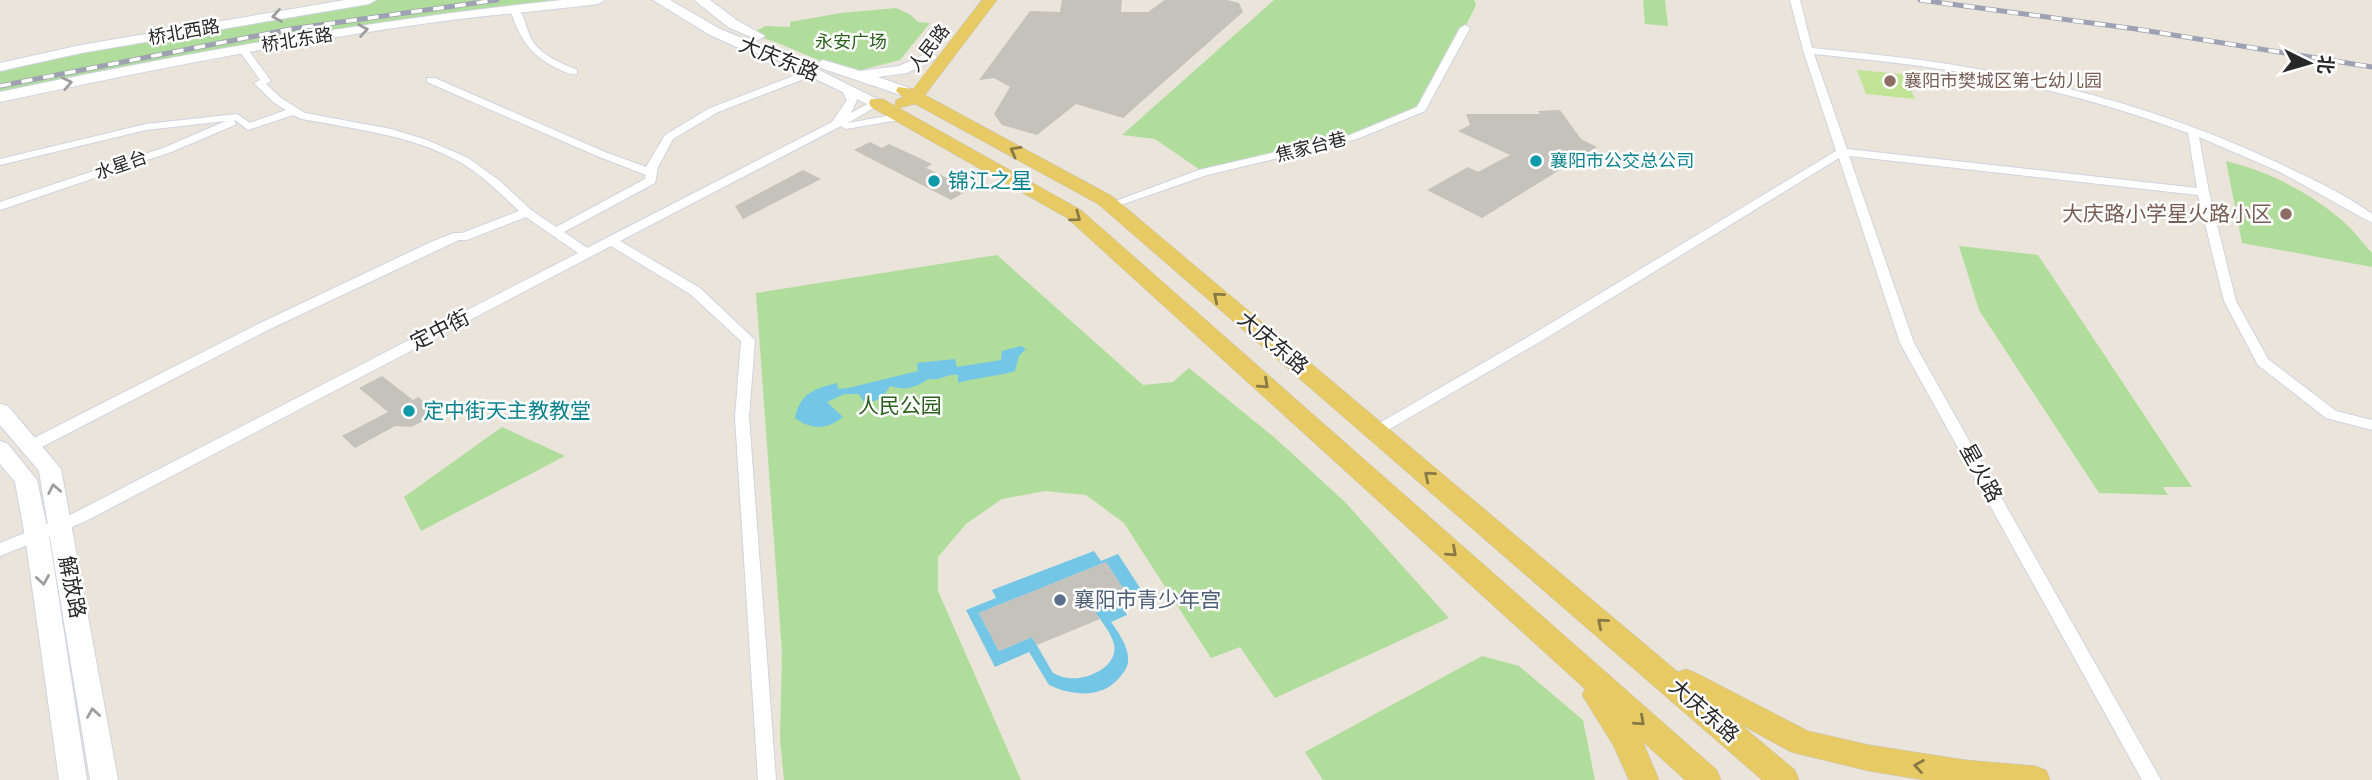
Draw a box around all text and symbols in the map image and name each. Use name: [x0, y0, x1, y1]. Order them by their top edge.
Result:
one-way arrow: [271, 8, 283, 23]
street label: 桥北西路: [147, 15, 221, 49]
street label: 人民路: [904, 20, 954, 76]
one-way arrow: [357, 23, 369, 38]
street label: 桥北东路: [260, 24, 334, 56]
north arrow: [2274, 28, 2344, 98]
street label: 大庆东路: [735, 31, 823, 87]
park label: 永安广场: [815, 31, 887, 53]
text: 北: [2313, 54, 2338, 75]
place label: 襄阳市樊城区第七幼儿园: [1904, 70, 2102, 92]
marker: 襄阳市樊城区第七幼儿园: [1882, 73, 1898, 89]
one-way arrow: [61, 76, 73, 91]
street label: 焦家台巷: [1273, 128, 1349, 166]
street label: 水星台: [92, 146, 150, 184]
one-way arrow: [1009, 146, 1022, 159]
place label: 襄阳市公交总公司: [1550, 150, 1694, 172]
marker: 襄阳市公交总公司: [1528, 153, 1544, 169]
place label: 锦江之星: [948, 168, 1032, 194]
marker: 锦江之星: [926, 173, 942, 189]
place label: 大庆路小学星火路小区: [2062, 201, 2272, 227]
marker: 大庆路小学星火路小区: [2278, 206, 2294, 222]
one-way arrow: [1068, 208, 1081, 221]
one-way arrow: [1214, 293, 1227, 305]
street label: 定中街: [406, 304, 474, 356]
street label: 大庆东路: [1232, 306, 1314, 380]
one-way arrow: [1256, 376, 1269, 388]
park label: 人民公园: [858, 393, 942, 419]
place label: 定中街天主教教堂: [423, 398, 591, 424]
marker: 定中街天主教教堂: [401, 403, 417, 419]
street label: 星火路: [1954, 439, 2008, 507]
one-way arrow: [1424, 472, 1437, 484]
one-way arrow: [47, 483, 62, 495]
one-way arrow: [1444, 544, 1457, 557]
street label: 解放路: [53, 554, 91, 620]
one-way arrow: [35, 574, 50, 586]
place label: 襄阳市青少年宫: [1074, 587, 1221, 613]
marker: 襄阳市青少年宫: [1052, 592, 1068, 608]
one-way arrow: [1598, 619, 1611, 631]
street label: 大庆东路: [1664, 674, 1744, 748]
one-way arrow: [86, 707, 101, 719]
one-way arrow: [1632, 712, 1645, 725]
one-way arrow: [1913, 759, 1925, 774]

